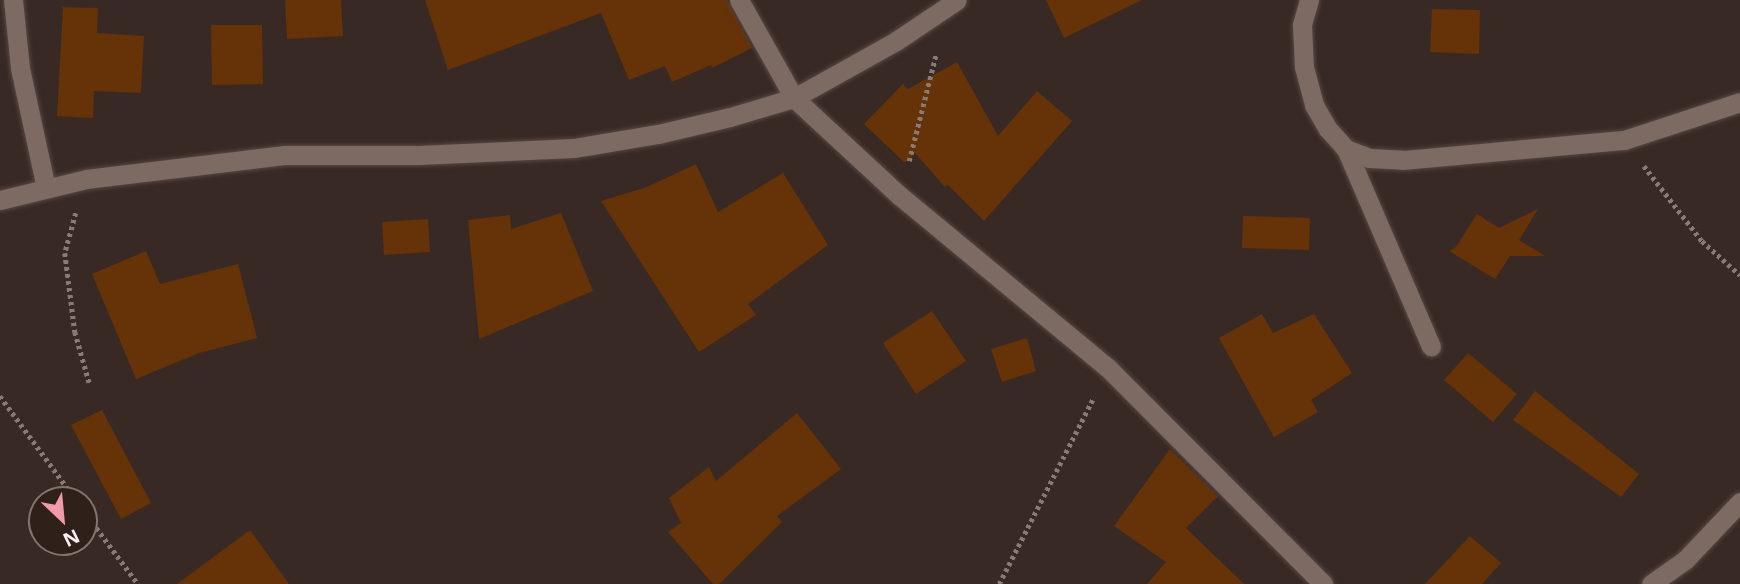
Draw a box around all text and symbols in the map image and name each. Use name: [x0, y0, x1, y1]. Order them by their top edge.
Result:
north arrow: [28, 486, 98, 556]
text: N: [59, 523, 84, 553]

